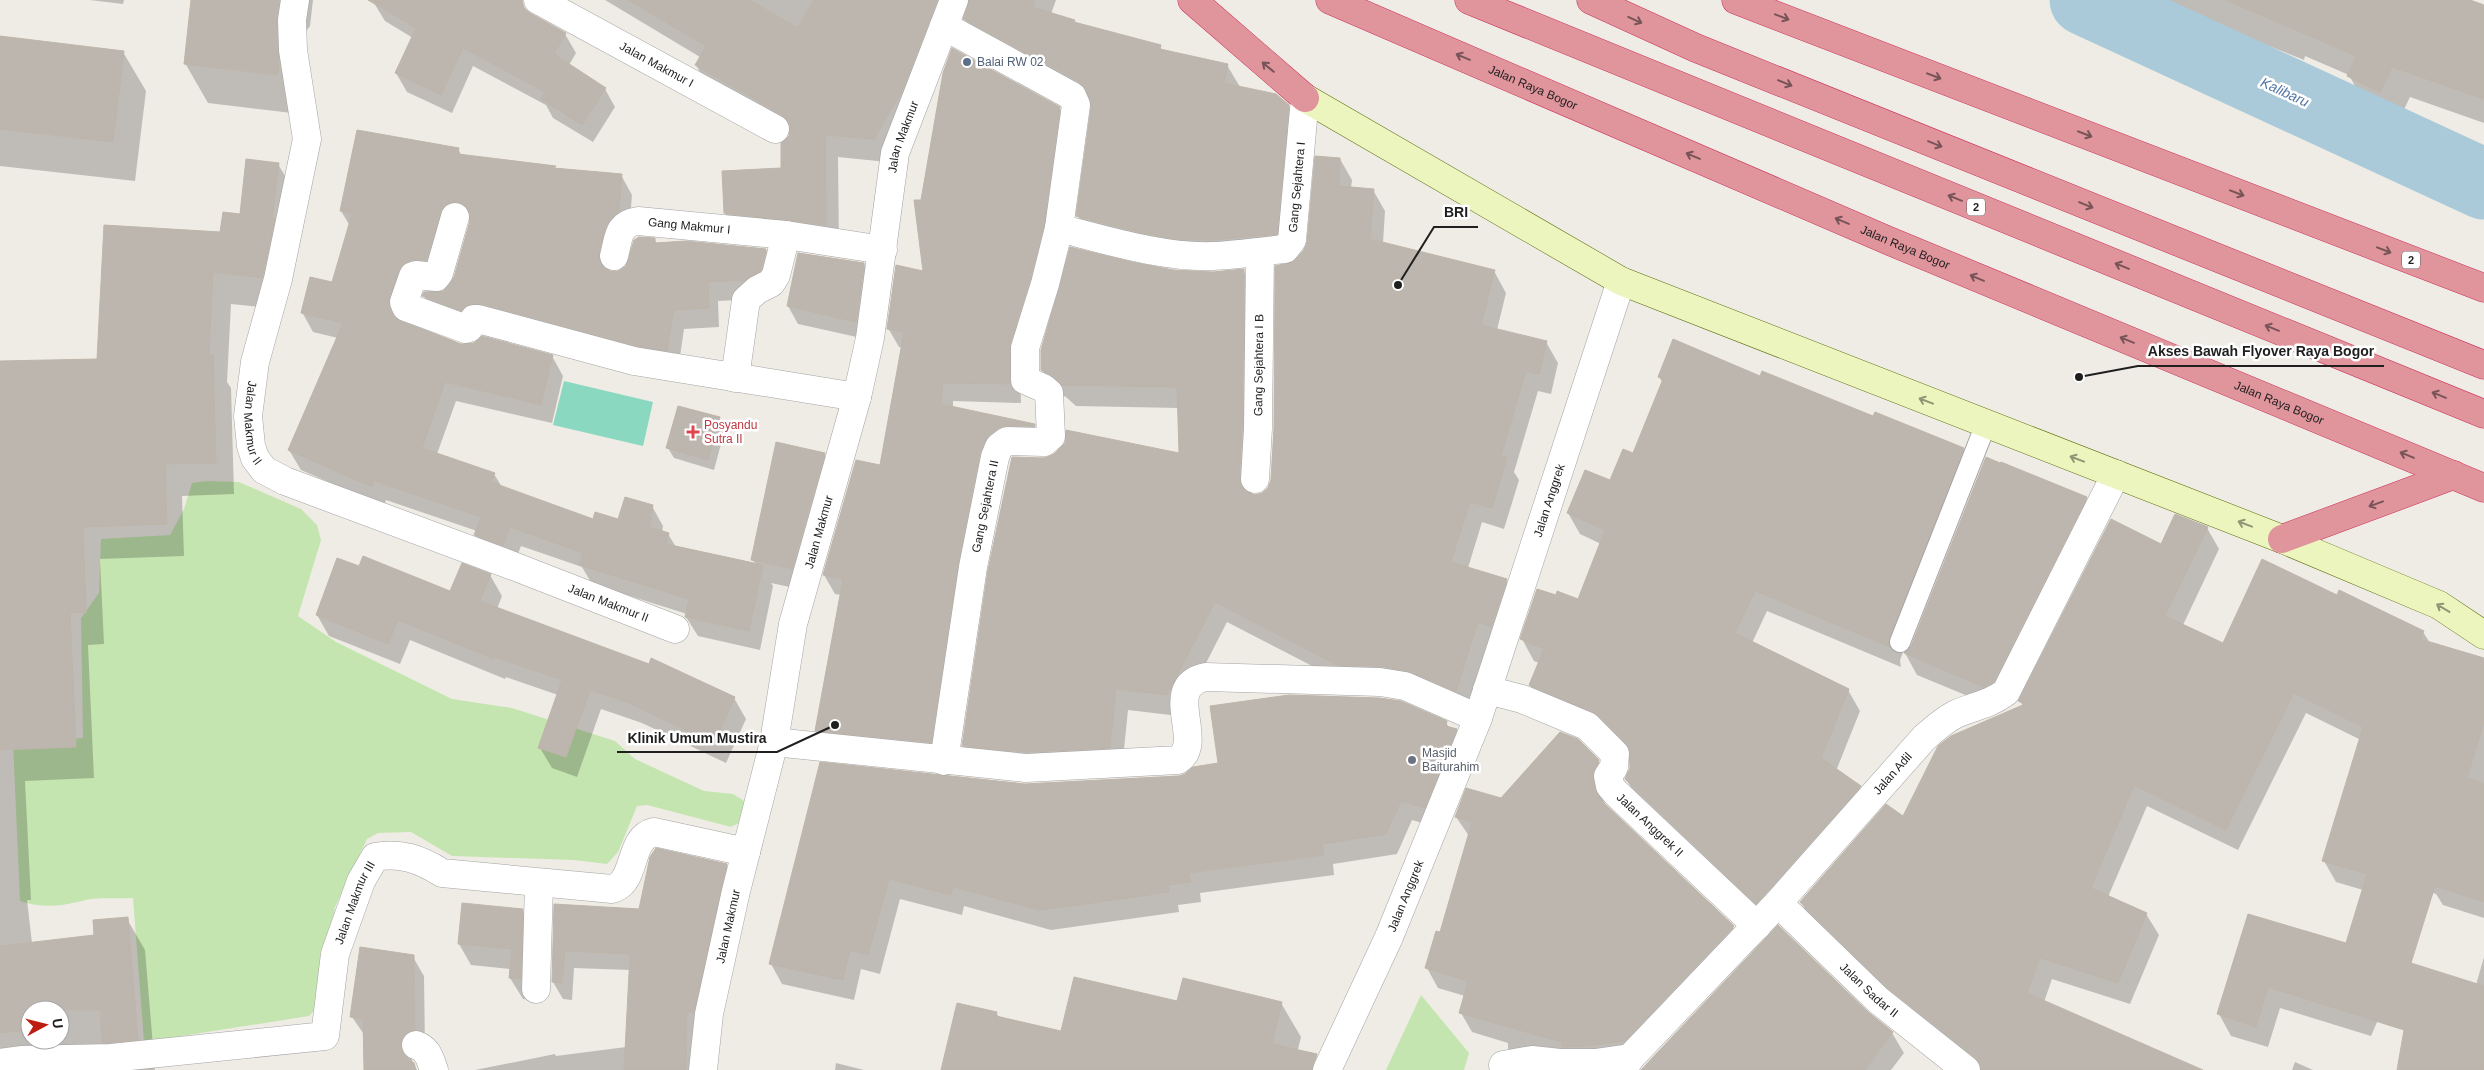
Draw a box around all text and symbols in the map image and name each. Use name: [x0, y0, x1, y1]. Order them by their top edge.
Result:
one-way arrow: [1774, 13, 1789, 23]
one-way arrow: [1627, 16, 1642, 25]
street label: Jalan Makmur I: [617, 39, 696, 90]
one-way arrow: [1456, 52, 1471, 62]
place label: Balai RW 02: [977, 55, 1044, 69]
marker: Balai RW 02: [961, 56, 973, 68]
one-way arrow: [1261, 61, 1274, 72]
street label: Jalan Raya Bogor: [1486, 62, 1580, 113]
one-way arrow: [1925, 72, 1941, 81]
water label: Kalibaru: [2258, 74, 2312, 110]
one-way arrow: [1777, 79, 1792, 88]
street label: Jalan Makmur: [885, 99, 921, 174]
one-way arrow: [2077, 130, 2092, 139]
one-way arrow: [1927, 140, 1943, 149]
street label: Gang Sejahtera I: [1286, 141, 1308, 233]
one-way arrow: [1686, 151, 1701, 161]
one-way arrow: [2229, 189, 2244, 198]
one-way arrow: [1948, 193, 1963, 203]
callout: BRI: [1434, 198, 1478, 227]
road number: 2: [1967, 198, 1985, 216]
one-way arrow: [2078, 200, 2093, 210]
text: BRI: [1444, 204, 1468, 220]
street label: Gang Makmur I: [647, 215, 731, 237]
one-way arrow: [1835, 215, 1850, 225]
street label: Jalan Raya Bogor: [1858, 222, 1952, 272]
one-way arrow: [2376, 246, 2392, 255]
road number: 2: [2402, 252, 2420, 268]
one-way arrow: [2115, 261, 2130, 270]
one-way arrow: [1970, 272, 1985, 282]
street label: Gang Sejahtera I B: [1251, 314, 1266, 416]
one-way arrow: [2265, 322, 2280, 332]
one-way arrow: [2120, 334, 2135, 344]
callout: Akses Bawah Flyover Raya Bogor: [2138, 337, 2384, 366]
text: Akses Bawah Flyover Raya Bogor: [2148, 343, 2375, 359]
street label: Jalan Raya Bogor: [2232, 378, 2326, 428]
street label: Jalan Makmur II: [241, 380, 265, 468]
one-way arrow: [2432, 390, 2447, 400]
one-way arrow: [1919, 395, 1934, 405]
place label: Posyandu Sutra II: [704, 418, 757, 446]
marker: Posyandu Sutra II: [686, 425, 700, 439]
one-way arrow: [2400, 450, 2415, 460]
one-way arrow: [2070, 454, 2086, 463]
street label: Gang Sejahtera II: [969, 459, 1001, 554]
street label: Jalan Anggrek: [1531, 461, 1568, 539]
street label: Jalan Makmur: [802, 494, 836, 570]
one-way arrow: [2369, 500, 2384, 509]
one-way arrow: [2238, 519, 2253, 528]
street label: Jalan Makmur II: [566, 581, 651, 625]
one-way arrow: [2437, 602, 2451, 612]
callout: Klinik Umum Mustira: [617, 723, 777, 752]
text: Klinik Umum Mustira: [627, 730, 767, 746]
place label: Masjid Baiturahim: [1422, 746, 1479, 774]
street label: Jalan Adil: [1870, 750, 1915, 797]
marker: Masjid Baiturahim: [1406, 754, 1418, 766]
street label: Jalan Anggrek II: [1614, 790, 1686, 860]
street label: Jalan Anggrek: [1385, 857, 1427, 934]
street label: Jalan Makmur III: [332, 859, 378, 946]
street label: Jalan Makmur: [713, 888, 743, 965]
street label: Jalan Sadar II: [1837, 960, 1901, 1020]
north arrow: [20, 1000, 70, 1050]
text: U: [49, 1017, 66, 1029]

